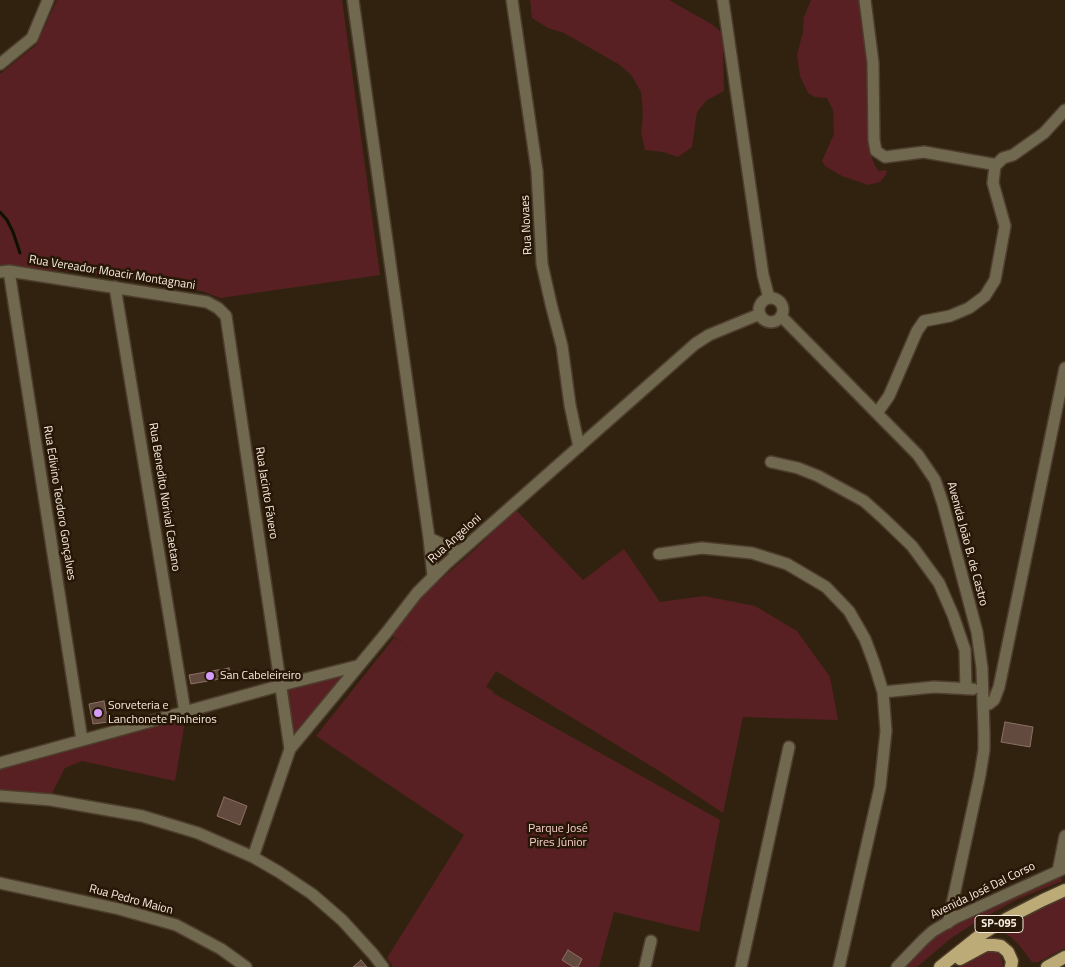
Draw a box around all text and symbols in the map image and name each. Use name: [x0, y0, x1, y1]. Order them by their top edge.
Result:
street label: Rua Novaes: [518, 195, 536, 255]
street label: Rua Vereador Moacir Montagnani: [28, 253, 196, 293]
street label: Rua Benedito Norival Caetano: [145, 422, 183, 572]
street label: Rua Edivino Teodoro Gonçalves: [40, 425, 78, 581]
street label: Rua Jacinto Fávero: [252, 446, 280, 540]
street label: Avenida João B. de Castro: [944, 480, 990, 608]
street label: Rua Angeloni: [426, 511, 484, 567]
place label: San Cabeleireiro: [220, 669, 301, 683]
marker: San Cabeleireiro: [204, 670, 216, 682]
place label: Sorveteria e Lanchonete Pinheiros: [108, 699, 217, 727]
marker: Sorveteria e Lanchonete Pinheiros: [92, 707, 104, 719]
park label: Parque José Pires Júnior: [528, 822, 588, 850]
street label: Avenida José Dal Corso: [928, 859, 1038, 923]
street label: Rua Pedro Maion: [87, 882, 175, 918]
road number: SP-095: [975, 916, 1023, 932]

